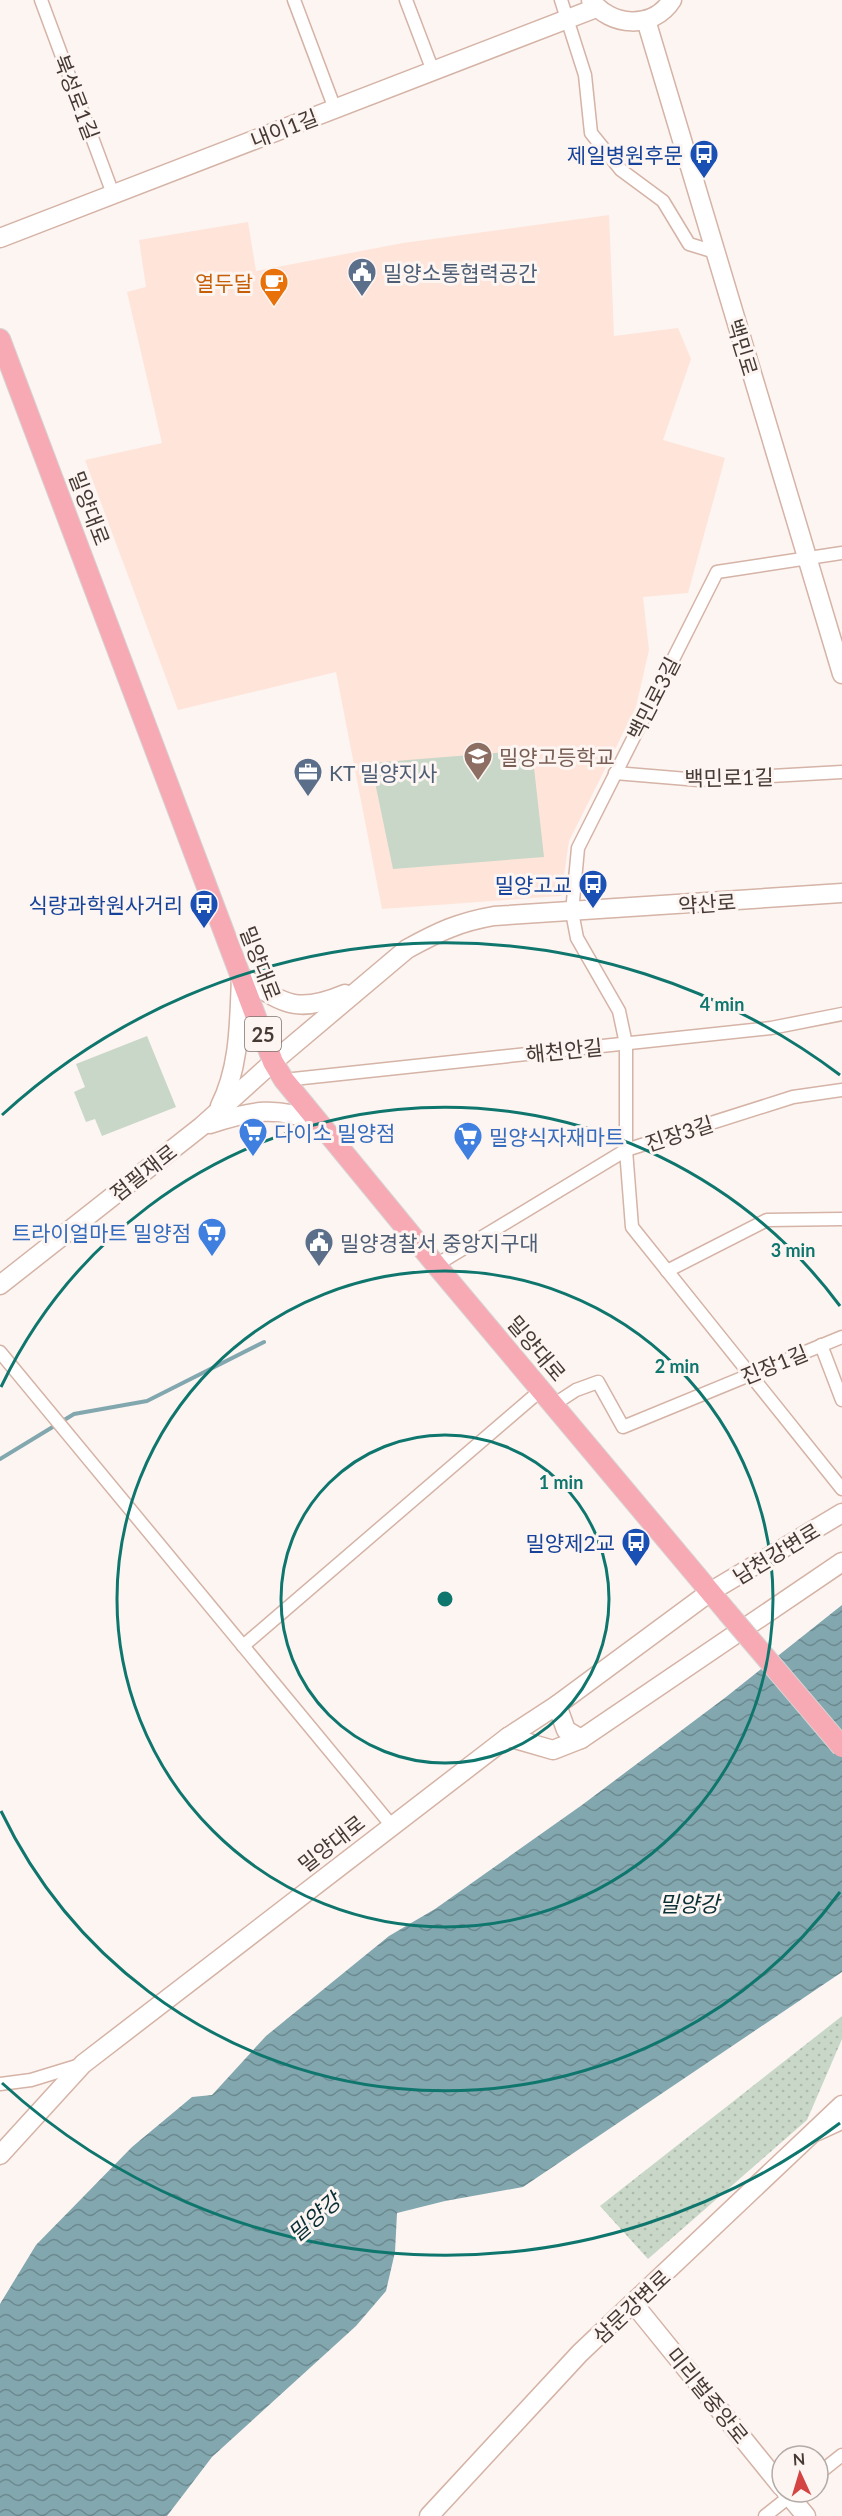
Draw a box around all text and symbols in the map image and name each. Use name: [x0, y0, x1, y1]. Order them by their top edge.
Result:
street label: 북성로1길: [49, 51, 105, 143]
street label: 내이1길: [247, 104, 321, 152]
bus stop icon: 제일병원후문: [688, 138, 720, 180]
place label: 제일병원후문: [567, 142, 683, 167]
public building icon: 밀양소통협력공간: [346, 256, 378, 298]
place label: 밀양소통협력공간: [383, 260, 538, 285]
cafe icon: 열두달: [258, 266, 290, 308]
place label: 열두달: [195, 270, 253, 295]
street label: 백민로: [723, 316, 763, 378]
street label: 밀양대로: [64, 467, 116, 549]
street label: 백민로3길: [622, 652, 684, 744]
school or university icon: 밀양고등학교: [462, 740, 494, 782]
place label: 밀양고등학교: [499, 744, 615, 769]
office icon: KT 밀양지사: [292, 756, 324, 798]
place label: KT 밀양지사: [329, 760, 437, 785]
street label: 백민로1길: [684, 764, 774, 790]
bus stop icon: 밀양고교: [577, 868, 609, 910]
place label: 밀양고교: [495, 872, 572, 897]
bus stop icon: 식량과학원사거리: [188, 888, 220, 930]
street label: 약산로: [677, 889, 737, 917]
place label: 식량과학원사거리: [28, 892, 183, 917]
street label: 밀양대로: [235, 922, 287, 1004]
text: 4 min: [700, 993, 744, 1015]
road number: 25: [245, 1017, 281, 1051]
street label: 해천안길: [524, 1034, 604, 1066]
street label: 진장3길: [642, 1110, 716, 1156]
supermarket icon: 다이소 밀양점: [237, 1116, 269, 1158]
place label: 다이소 밀양점: [274, 1120, 395, 1145]
supermarket icon: 밀양식자재마트: [452, 1120, 484, 1162]
place label: 밀양식자재마트: [489, 1124, 624, 1149]
street label: 점필재로: [105, 1138, 181, 1206]
supermarket icon: 트라이얼마트 밀양점: [196, 1216, 228, 1258]
place label: 트라이얼마트 밀양점: [12, 1220, 191, 1245]
public building icon: 밀양경찰서 중앙지구대: [303, 1226, 335, 1268]
place label: 밀양경찰서 중앙지구대: [340, 1230, 539, 1255]
text: 3 min: [771, 1239, 815, 1261]
street label: 밀양대로: [503, 1310, 571, 1386]
street label: 진장1길: [737, 1339, 811, 1389]
text: 2 min: [655, 1355, 699, 1377]
text: 1 min: [539, 1471, 583, 1493]
street label: 남천강변로: [728, 1517, 824, 1589]
bus stop icon: 밀양제2교: [620, 1526, 652, 1568]
place label: 밀양제2교: [526, 1530, 615, 1555]
centre of rings: [435, 1589, 455, 1609]
street label: 밀양대로: [293, 1809, 369, 1877]
water label: 밀양강: [659, 1890, 722, 1917]
water label: 밀양강: [282, 2185, 348, 2247]
street label: 삼문강변로: [587, 2264, 675, 2348]
street label: 미리벌중앙로: [662, 2342, 754, 2448]
north arrow: [770, 2444, 830, 2504]
text: N: [792, 2449, 806, 2468]

